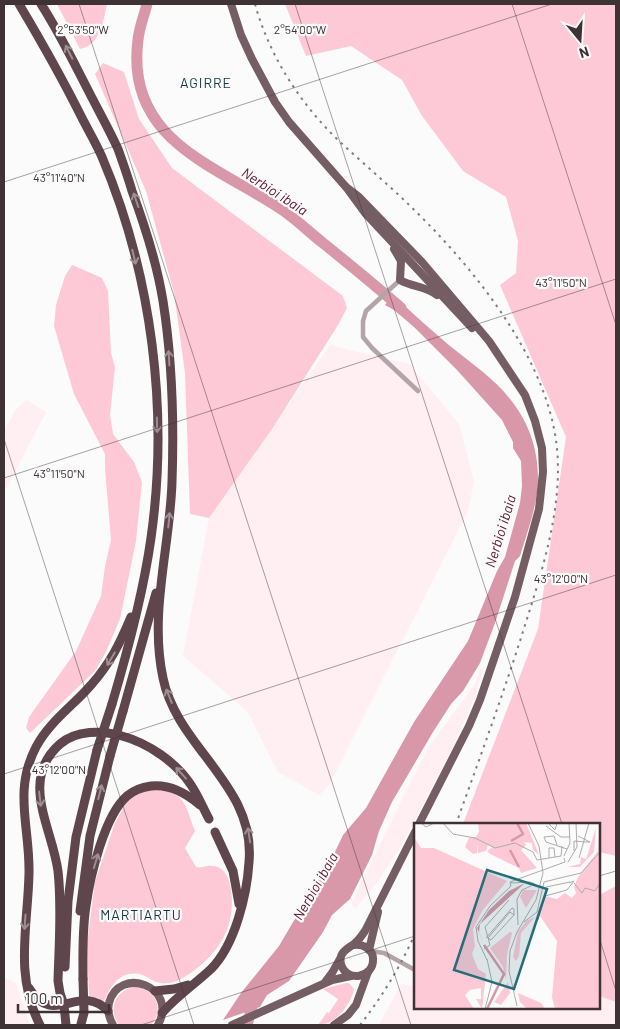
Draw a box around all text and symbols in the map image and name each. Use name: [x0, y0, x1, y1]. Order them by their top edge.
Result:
north arrow: [555, 15, 605, 65]
text: 2°53'50"W: [57, 22, 109, 36]
text: 2°54'00"W: [274, 22, 327, 36]
text: N: [577, 43, 591, 62]
one-way arrow: [64, 45, 73, 60]
district label: AGIRRE: [180, 74, 232, 91]
water label: Nerbioi ibaia: [239, 163, 311, 219]
text: 43°11'40"N: [33, 170, 85, 184]
one-way arrow: [130, 192, 140, 208]
one-way arrow: [130, 248, 139, 264]
text: 43°11'50"N: [535, 275, 587, 289]
one-way arrow: [165, 350, 174, 366]
one-way arrow: [152, 416, 162, 433]
text: 43°11'50"N: [33, 466, 85, 480]
water label: Nerbioi ibaia: [481, 493, 519, 569]
one-way arrow: [164, 513, 174, 529]
text: 43°12'00"N: [534, 571, 588, 585]
one-way arrow: [106, 651, 116, 665]
one-way arrow: [163, 689, 173, 704]
text: 43°12'00"N: [32, 762, 86, 776]
one-way arrow: [175, 767, 187, 780]
one-way arrow: [96, 785, 106, 801]
one-way arrow: [35, 790, 45, 806]
inset map: [414, 823, 600, 1009]
one-way arrow: [243, 828, 253, 844]
water label: Nerbioi ibaia: [289, 849, 341, 923]
one-way arrow: [92, 854, 102, 870]
district label: MARTIARTU: [100, 906, 182, 923]
one-way arrow: [20, 914, 30, 930]
scale bar: [18, 982, 109, 1014]
text: 100 m: [25, 989, 63, 1007]

